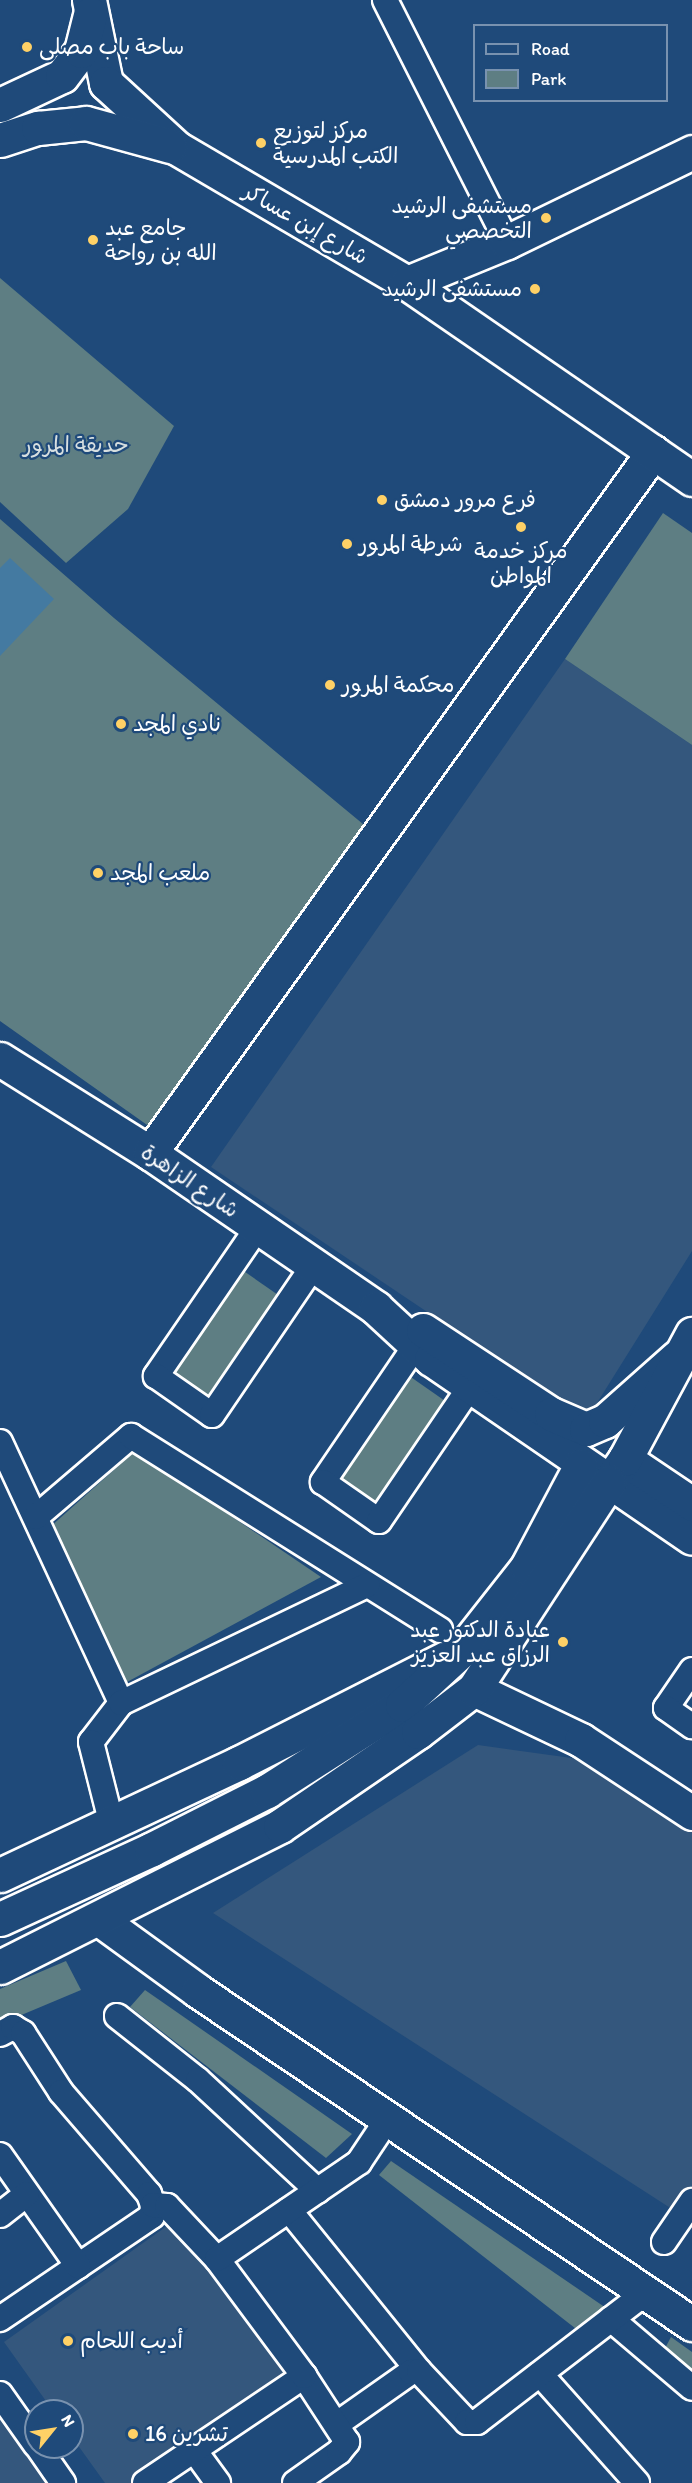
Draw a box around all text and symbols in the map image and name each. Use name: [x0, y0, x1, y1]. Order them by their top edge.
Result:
legend: [473, 24, 668, 102]
place label: ساحة باب مصلى: [39, 34, 184, 60]
text: Road: [531, 38, 570, 60]
marker: ساحة باب مصلى: [20, 40, 34, 54]
text: Park: [531, 68, 566, 90]
place label: مركز لتوزيع الكتب المدرسية: [273, 117, 398, 168]
marker: مركز لتوزيع الكتب المدرسية: [254, 136, 268, 150]
street label: شارع إبن عساكر: [239, 178, 373, 270]
place label: مستشفى الرشيد التخصصي: [391, 192, 532, 243]
marker: مستشفى الرشيد التخصصي: [537, 209, 555, 227]
place label: جامع عبد الله بن رواحة: [105, 214, 217, 266]
marker: جامع عبد الله بن رواحة: [86, 233, 100, 247]
place label: مستشفى الرشيد: [381, 276, 522, 302]
marker: مستشفى الرشيد: [526, 280, 544, 298]
park label: حديقة المرور: [23, 432, 129, 458]
place label: فرع مرور دمشق: [394, 487, 536, 513]
marker: فرع مرور دمشق: [375, 493, 389, 507]
marker: مركز خدمة المواطن: [514, 520, 528, 534]
place label: شرطة المرور: [359, 531, 463, 557]
marker: شرطة المرور: [340, 537, 354, 551]
place label: مركز خدمة المواطن: [474, 537, 568, 588]
place label: محكمة المرور: [342, 672, 455, 698]
marker: محكمة المرور: [323, 678, 337, 692]
place label: نادي المجد: [133, 711, 221, 737]
marker: نادي المجد: [114, 717, 128, 731]
place label: ملعب المجد: [110, 860, 210, 886]
marker: ملعب المجد: [91, 866, 105, 880]
street label: شارع الزاهرة: [136, 1139, 244, 1223]
place label: عيادة الدكتور عبد الرزاق عبد العزيز: [410, 1616, 550, 1668]
marker: عيادة الدكتور عبد الرزاق عبد العزيز: [554, 1633, 572, 1651]
place label: أديب اللحام: [80, 2328, 183, 2354]
marker: أديب اللحام: [61, 2334, 75, 2348]
north arrow: [24, 2399, 84, 2459]
text: N: [57, 2411, 79, 2430]
place label: 16 تشرين: [145, 2421, 228, 2447]
marker: 16 تشرين: [126, 2427, 140, 2441]

